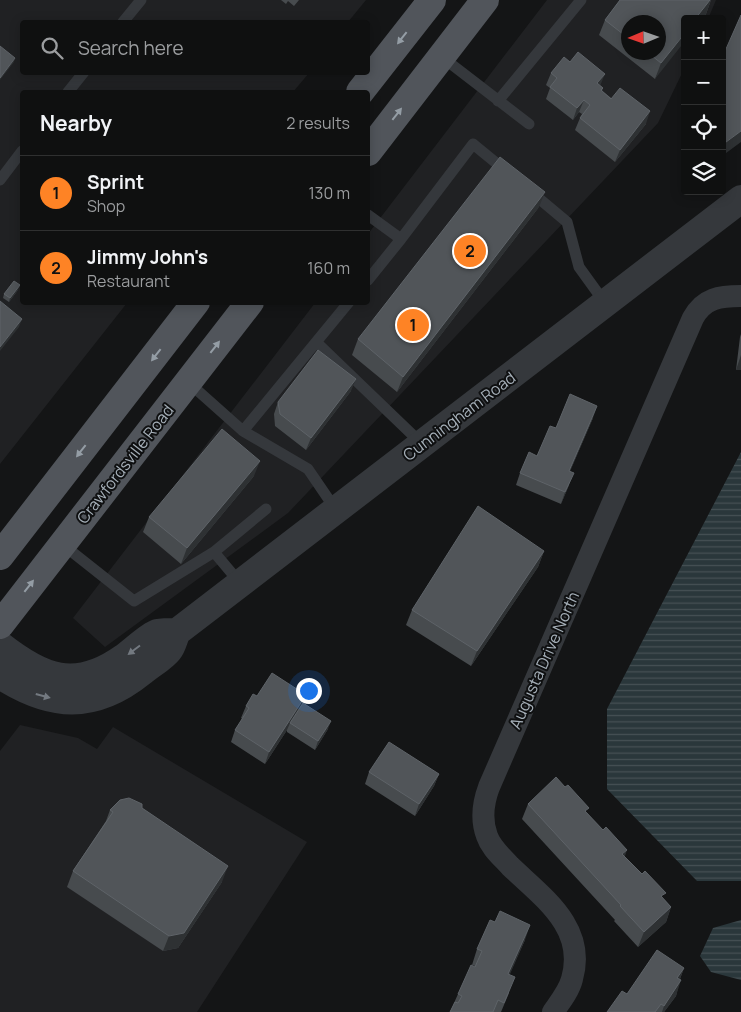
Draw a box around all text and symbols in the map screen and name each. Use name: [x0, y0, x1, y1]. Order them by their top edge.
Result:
north arrow: [621, 15, 666, 60]
map controls: [681, 15, 726, 195]
button: +: [681, 15, 726, 60]
search box: [20, 20, 370, 75]
one-way arrow: [396, 32, 407, 45]
icon: search: [38, 34, 66, 62]
text: Search here: [78, 35, 184, 61]
button: −: [681, 60, 726, 105]
button: locate: [681, 105, 726, 150]
one-way arrow: [392, 107, 403, 120]
text: Nearby: [40, 109, 112, 137]
text: 2 results: [286, 112, 350, 134]
button: layers: [681, 150, 726, 195]
text: Sprint: [87, 169, 144, 195]
text: 1: [52, 182, 60, 204]
text: 130 m: [308, 182, 350, 204]
text: Shop: [87, 195, 125, 217]
pin: 2: [454, 232, 486, 270]
text: Jimmy John's: [87, 244, 208, 270]
text: 2: [51, 257, 61, 279]
text: 160 m: [307, 257, 350, 279]
text: Restaurant: [87, 270, 170, 292]
pin: 1: [397, 306, 429, 344]
one-way arrow: [209, 341, 220, 354]
one-way arrow: [150, 348, 161, 361]
street label: Cunningham Road: [398, 366, 520, 466]
street label: Crawfordsville Road: [72, 400, 178, 528]
one-way arrow: [76, 445, 86, 458]
one-way arrow: [24, 580, 35, 593]
street label: Augusta Drive North: [504, 588, 584, 732]
one-way arrow: [128, 645, 141, 656]
your location: [296, 678, 322, 704]
one-way arrow: [36, 692, 51, 700]

